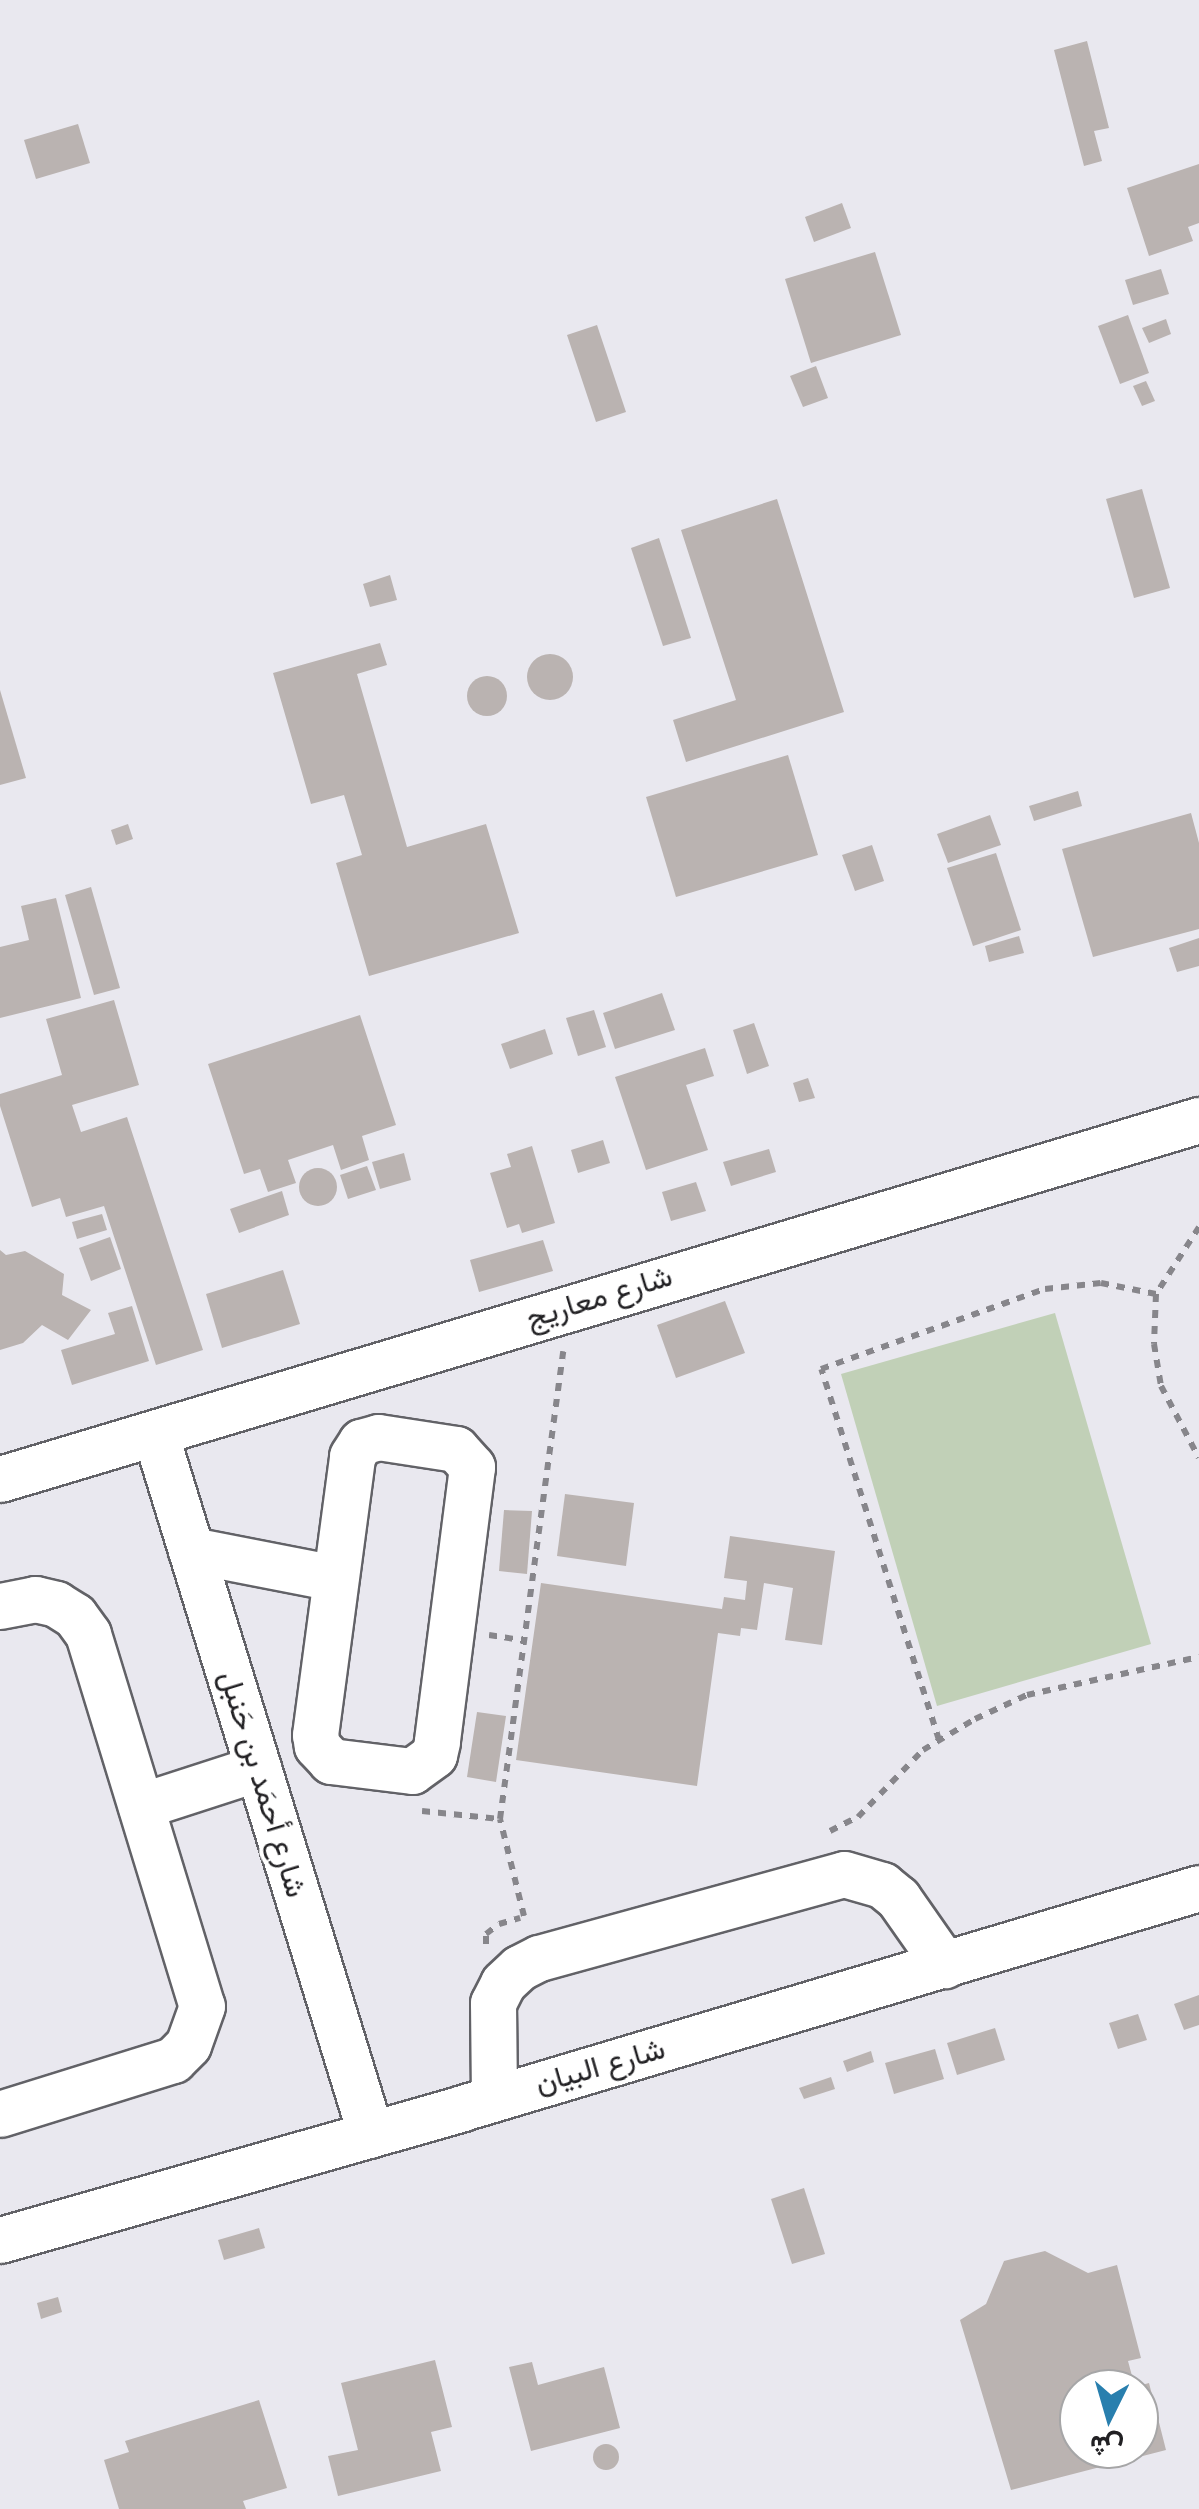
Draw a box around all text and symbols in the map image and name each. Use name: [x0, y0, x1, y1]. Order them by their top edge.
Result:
street label: شارع معاريج: [522, 1258, 676, 1336]
street label: شارع أحمَد بن حَنبل: [211, 1666, 315, 1902]
street label: شارع البيان: [531, 2030, 669, 2102]
north arrow: [1059, 2369, 1159, 2469]
text: ش: [1088, 2427, 1125, 2466]

